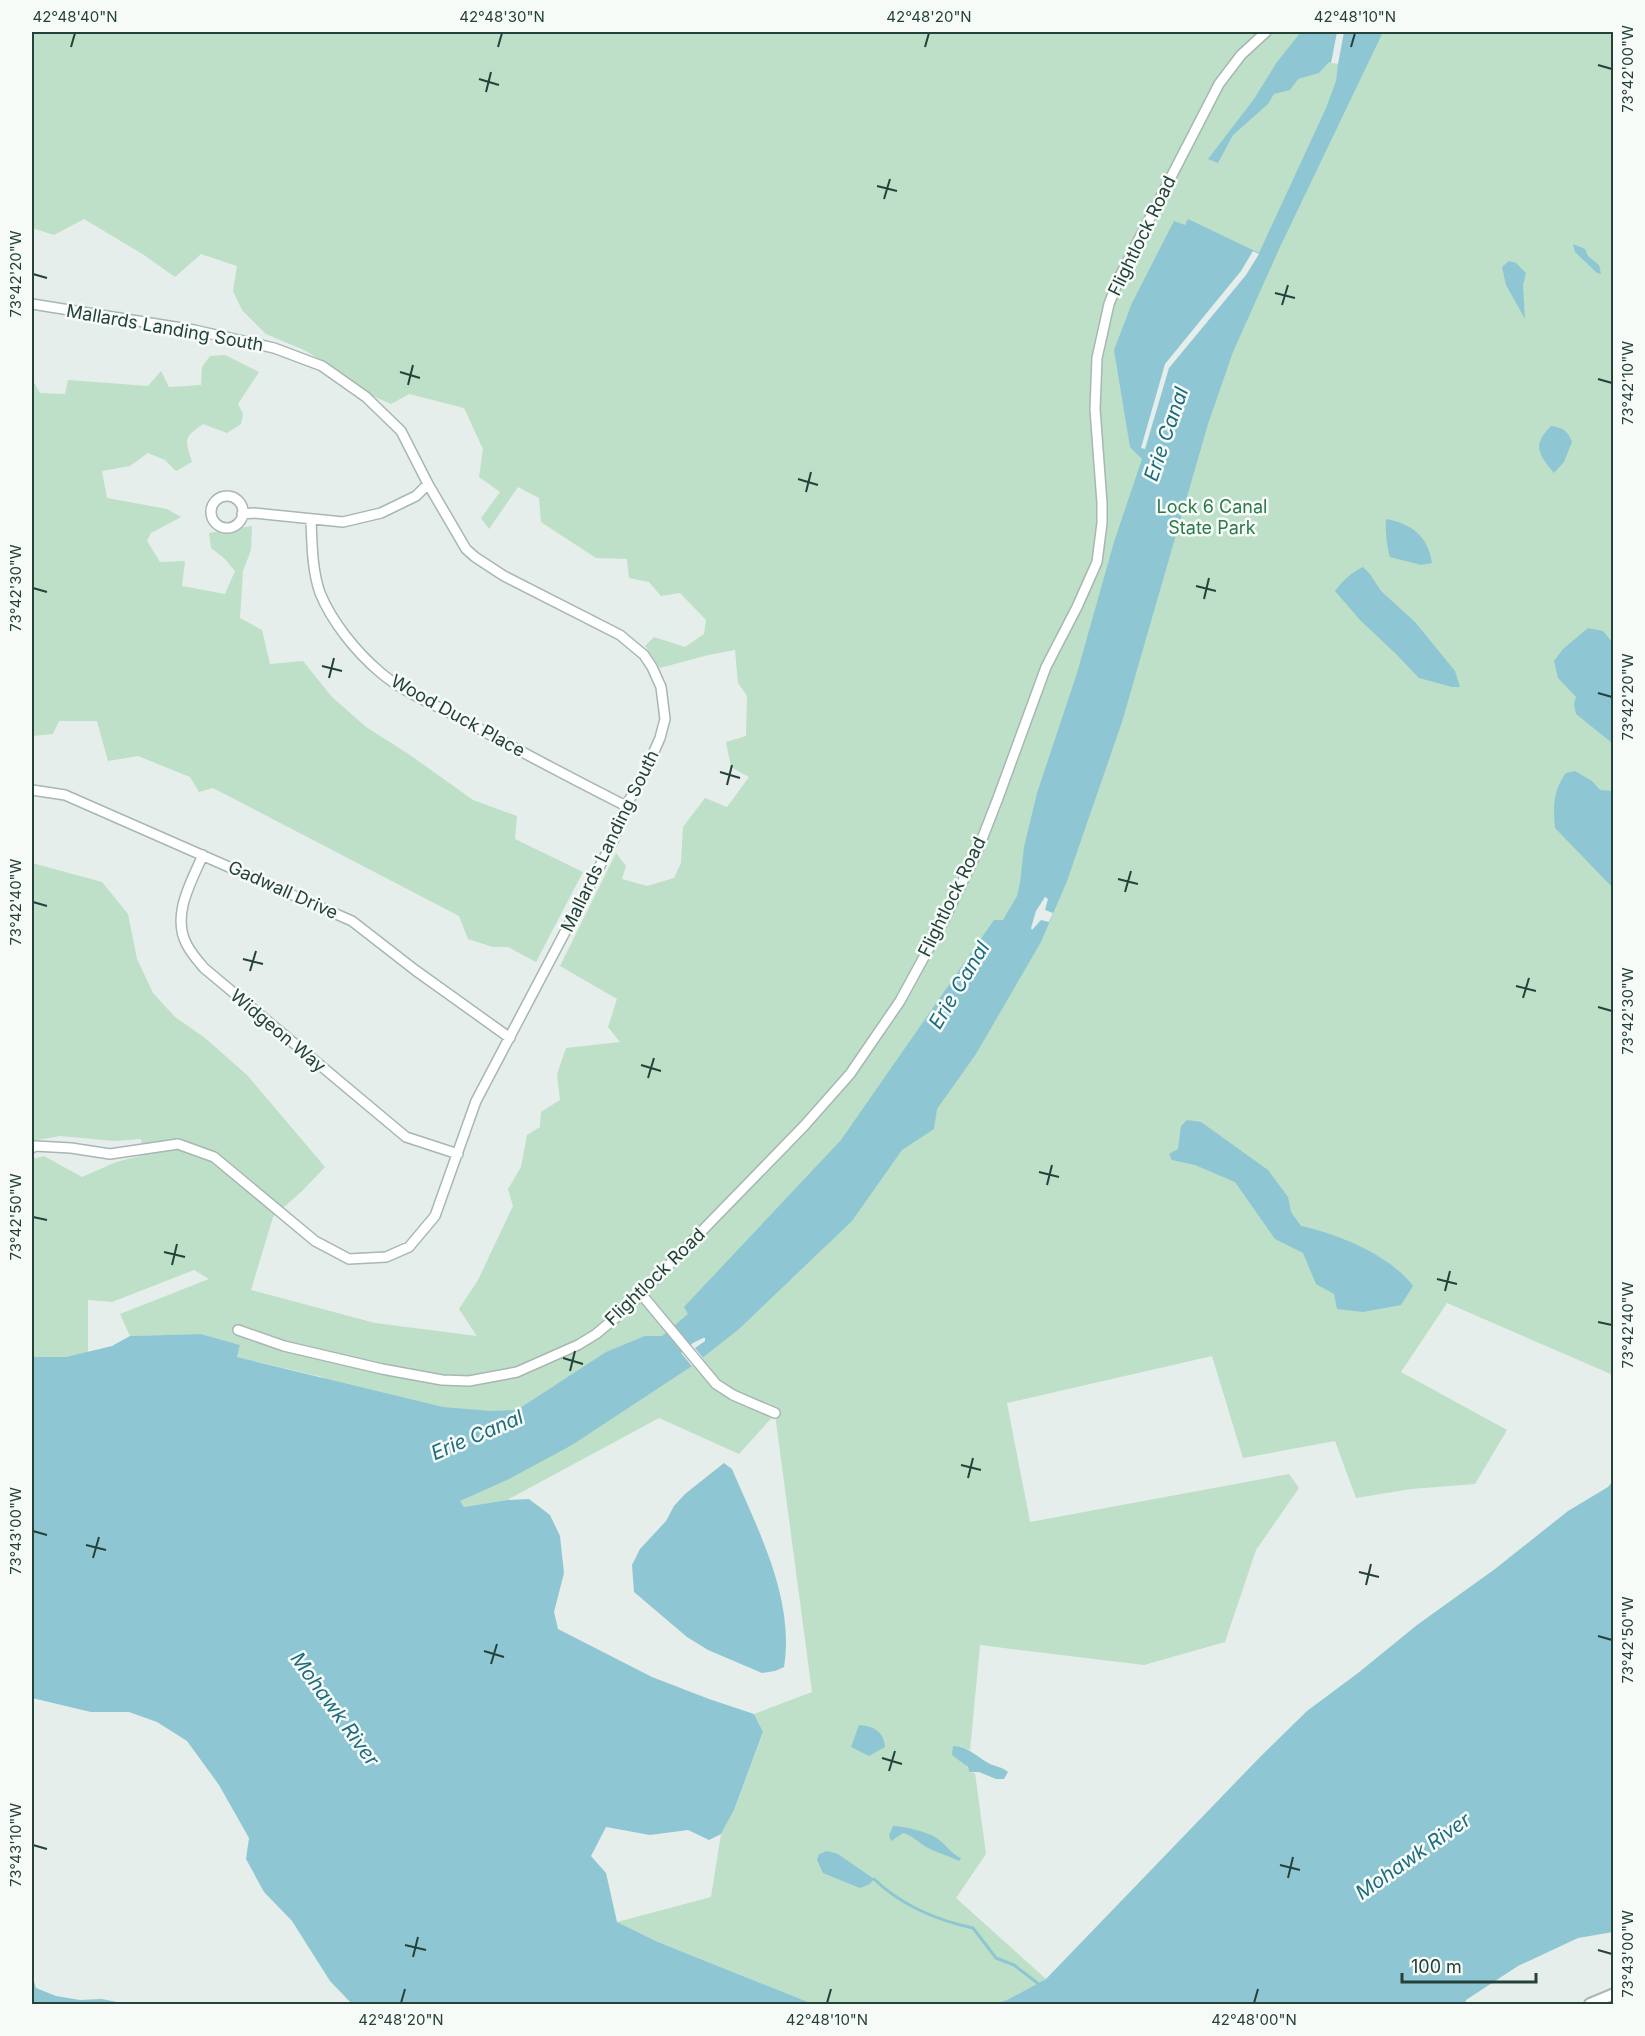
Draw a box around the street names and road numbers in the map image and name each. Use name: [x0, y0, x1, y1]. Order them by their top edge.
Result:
street label: Flightlock Road: [1103, 172, 1180, 299]
street label: Mallards Landing South: [65, 300, 265, 355]
street label: Wood Duck Place: [388, 670, 529, 761]
street label: Mallards Landing South: [556, 746, 663, 935]
street label: Flightlock Road: [913, 833, 990, 960]
street label: Gadwall Drive: [225, 856, 341, 923]
street label: Widgeon Way: [226, 985, 330, 1077]
street label: Flightlock Road: [600, 1224, 709, 1330]

